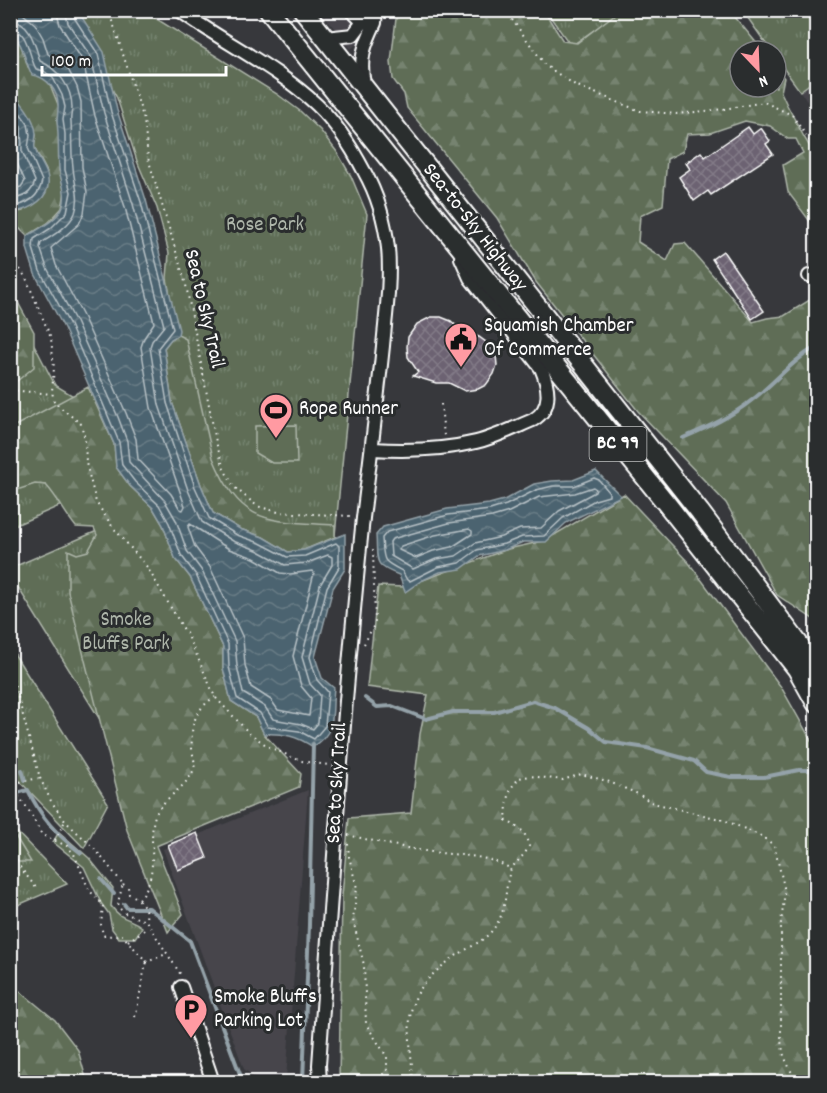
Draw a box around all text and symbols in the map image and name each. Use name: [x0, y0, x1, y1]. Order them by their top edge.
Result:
scale bar: [42, 39, 226, 77]
north arrow: [728, 39, 788, 99]
text: 100 m: [51, 50, 91, 75]
text: N: [755, 68, 771, 93]
street label: Sea-to-Sky Highway: [414, 157, 534, 299]
park label: Rose Park: [226, 211, 304, 241]
street label: Sea to Sky Trail: [175, 247, 231, 371]
place label: Squamish Chamber Of Commerce: [484, 312, 634, 366]
public building icon: Squamish Chamber Of Commerce: [443, 321, 479, 368]
sports icon: Rope Runner: [258, 392, 294, 439]
place label: Rope Runner: [299, 395, 398, 425]
road number: BC 99: [590, 427, 646, 461]
park label: Smoke Bluffs Park: [82, 606, 170, 660]
street label: Sea to Sky Trail: [320, 722, 356, 844]
place label: Smoke Bluffs Parking Lot: [214, 983, 317, 1037]
parking icon: Smoke Bluffs Parking Lot: [173, 992, 209, 1039]

